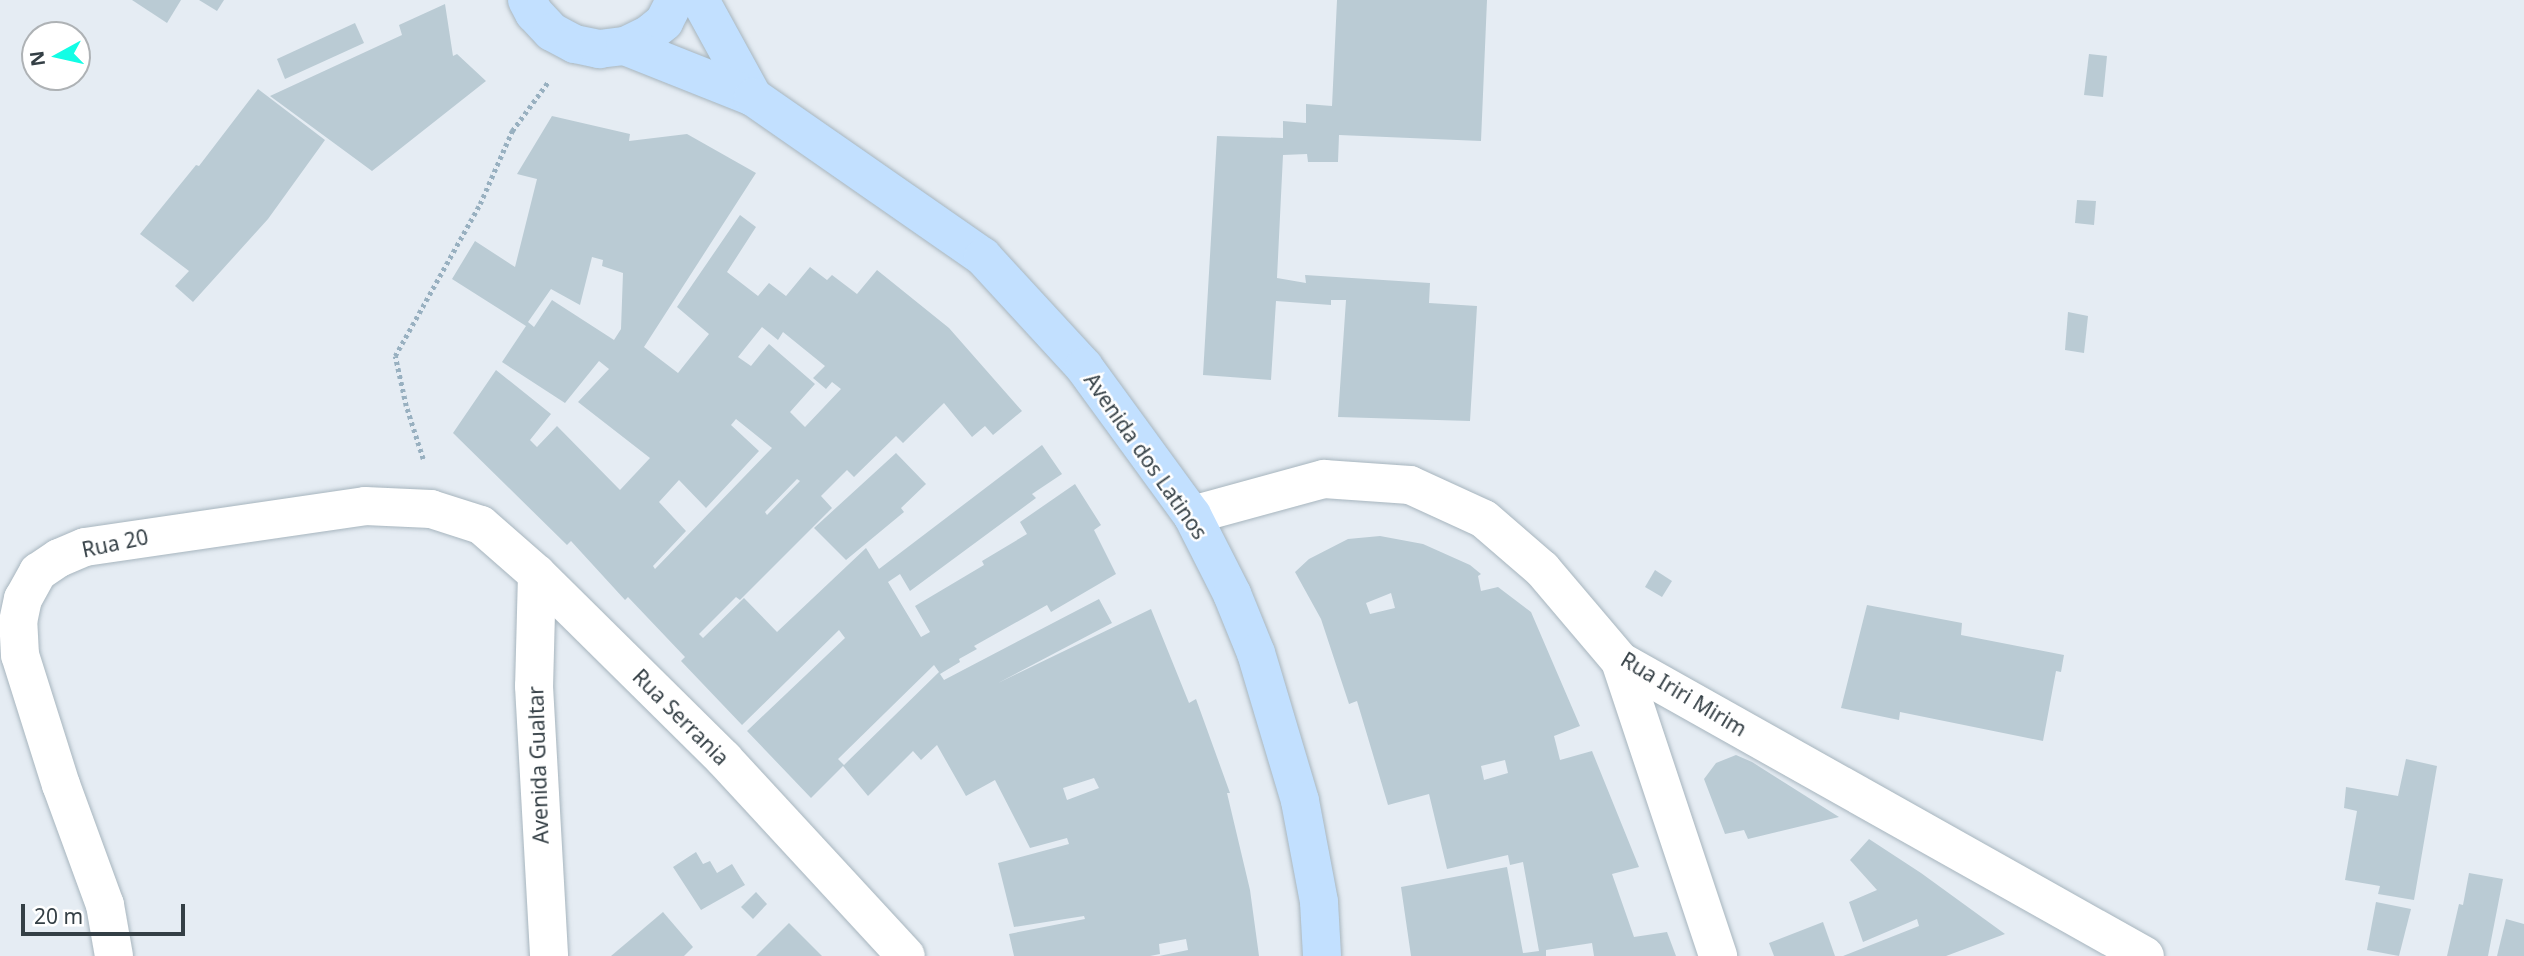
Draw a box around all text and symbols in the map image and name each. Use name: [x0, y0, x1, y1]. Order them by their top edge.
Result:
north arrow: [21, 21, 91, 91]
text: N: [23, 49, 51, 68]
street label: Avenida dos Latinos: [1079, 368, 1213, 544]
street label: Rua 20: [79, 524, 151, 562]
street label: Rua Iriri Mirim: [1617, 647, 1751, 741]
street label: Rua Serrania: [628, 664, 734, 770]
street label: Avenida Gualtar: [523, 686, 553, 844]
scale bar: [24, 890, 189, 934]
text: 20 m: [34, 902, 83, 930]

